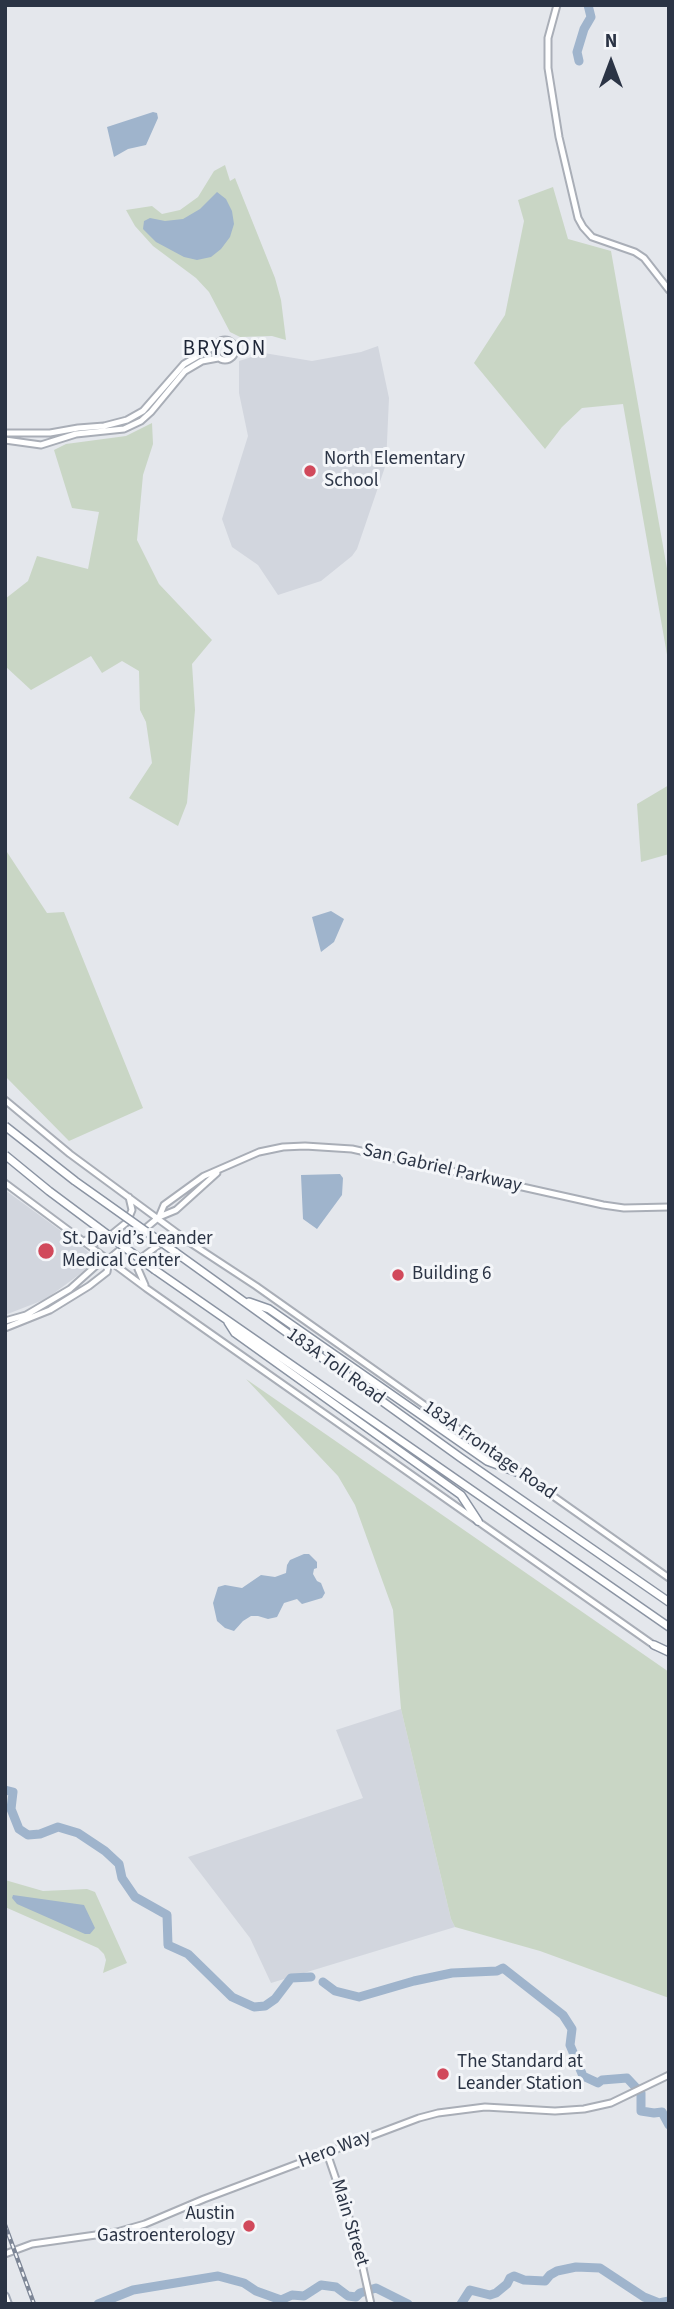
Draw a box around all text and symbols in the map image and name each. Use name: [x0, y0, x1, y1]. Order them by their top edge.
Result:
north arrow: [576, 28, 646, 98]
text: N: [605, 28, 617, 55]
district label: BRYSON: [183, 337, 267, 363]
place label: North Elementary School: [324, 449, 465, 493]
marker: North Elementary School: [302, 463, 318, 479]
street label: San Gabriel Parkway: [360, 1140, 524, 1198]
place label: St. David’s Leander Medical Center: [62, 1229, 213, 1273]
marker: St. David’s Leander Medical Center: [36, 1241, 56, 1261]
place label: Building 6: [412, 1264, 491, 1286]
marker: Building 6: [390, 1267, 406, 1283]
street label: 183A Toll Road: [281, 1324, 389, 1410]
street label: 183A Frontage Road: [418, 1397, 560, 1505]
place label: The Standard at Leander Station: [457, 2052, 583, 2096]
marker: The Standard at Leander Station: [435, 2066, 451, 2082]
street label: Hero Way: [296, 2126, 374, 2174]
street label: Main Street: [325, 2177, 373, 2269]
place label: Austin Gastroenterology: [97, 2204, 235, 2248]
marker: Austin Gastroenterology: [241, 2218, 257, 2234]

